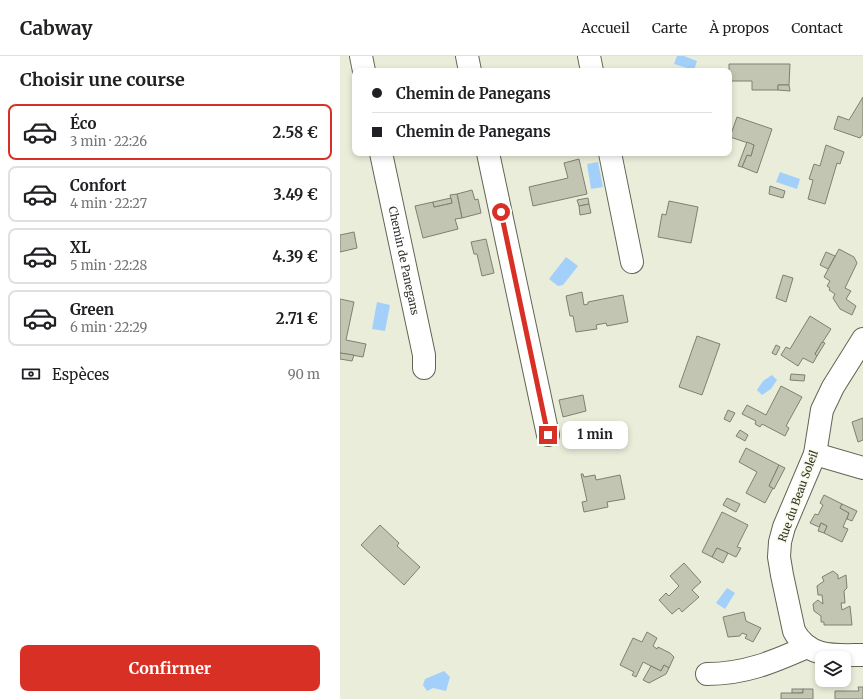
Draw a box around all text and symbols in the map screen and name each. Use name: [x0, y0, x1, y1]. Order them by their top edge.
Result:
text: Cabway: [20, 16, 93, 40]
text: Accueil: [581, 19, 630, 37]
text: Carte: [652, 19, 687, 37]
text: À propos: [709, 19, 769, 37]
text: Contact: [791, 19, 843, 37]
text: Choisir une course: [20, 68, 185, 91]
text: Chemin de Panegans: [396, 84, 551, 103]
icon: car: [22, 114, 58, 150]
text: Éco: [70, 114, 96, 133]
text: Chemin de Panegans: [396, 122, 551, 141]
text: 2.58 €: [273, 123, 318, 142]
text: 3 min · 22:26: [70, 133, 147, 150]
icon: car: [22, 176, 58, 212]
text: Confort: [70, 176, 127, 195]
text: 3.49 €: [273, 185, 318, 204]
text: 4 min · 22:27: [70, 195, 147, 212]
route start: [492, 203, 510, 221]
street label: Chemin de Panegans: [386, 205, 422, 316]
icon: car: [22, 238, 58, 274]
text: XL: [70, 238, 91, 257]
text: 4.39 €: [272, 247, 318, 266]
text: 5 min · 22:28: [70, 257, 147, 274]
icon: car: [22, 300, 58, 336]
text: Green: [70, 300, 114, 319]
text: 2.71 €: [276, 309, 318, 328]
text: 6 min · 22:29: [70, 319, 147, 336]
icon: cash: [20, 363, 42, 385]
text: Espèces: [52, 365, 109, 384]
text: 90 m: [288, 366, 320, 383]
callout: 1 min: [562, 421, 628, 449]
route end: [539, 426, 557, 444]
text: 1 min: [577, 426, 613, 443]
street label: Rue du Beau Soleil: [775, 448, 821, 544]
button: Confirmer: [20, 645, 320, 691]
map controls: [815, 651, 851, 687]
button: layers: [815, 651, 851, 687]

